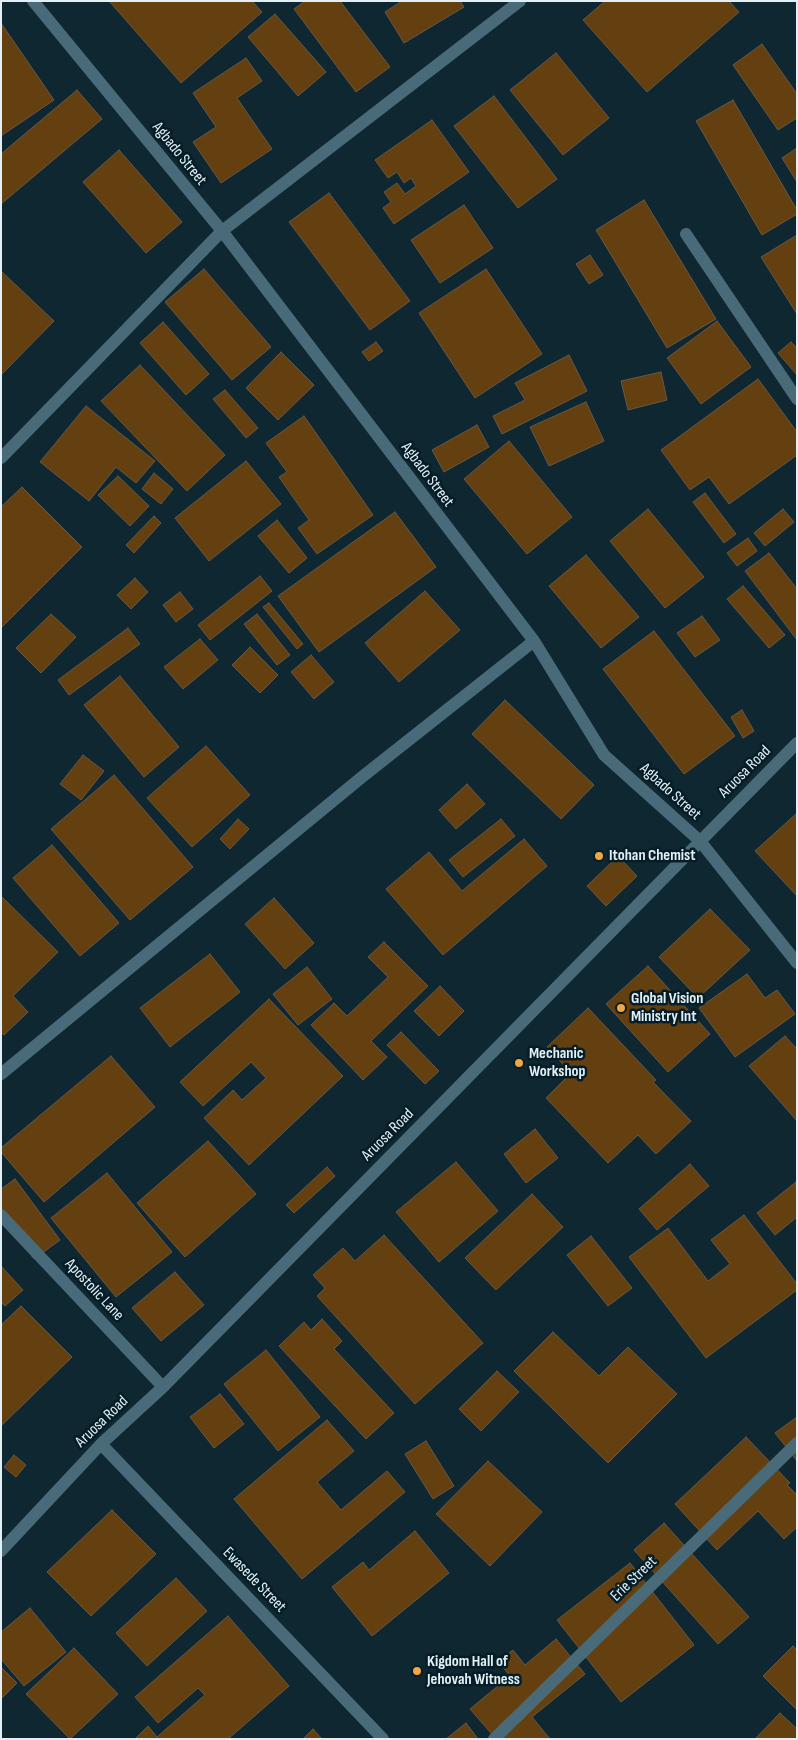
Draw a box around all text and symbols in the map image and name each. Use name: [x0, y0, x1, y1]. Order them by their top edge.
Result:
street label: Agbado Street: [148, 118, 210, 190]
street label: Agbado Street: [397, 439, 457, 511]
street label: Aruosa Road: [715, 742, 775, 802]
street label: Agbado Street: [635, 759, 705, 825]
place label: Itohan Chemist: [609, 846, 695, 866]
marker: Itohan Chemist: [593, 850, 605, 862]
place label: Global Vision Ministry Int: [631, 989, 703, 1027]
marker: Global Vision Ministry Int: [615, 1002, 627, 1014]
place label: Mechanic Workshop: [529, 1044, 585, 1082]
marker: Mechanic Workshop: [513, 1057, 525, 1069]
street label: Aruosa Road: [358, 1105, 418, 1165]
street label: Apostolic Lane: [60, 1255, 128, 1325]
street label: Aruosa Road: [72, 1392, 132, 1452]
street label: Ewasede Street: [218, 1543, 290, 1617]
street label: Erie Street: [607, 1552, 661, 1606]
place label: Kigdom Hall of Jehovah Witness: [427, 1652, 520, 1690]
marker: Kigdom Hall of Jehovah Witness: [411, 1665, 423, 1677]

